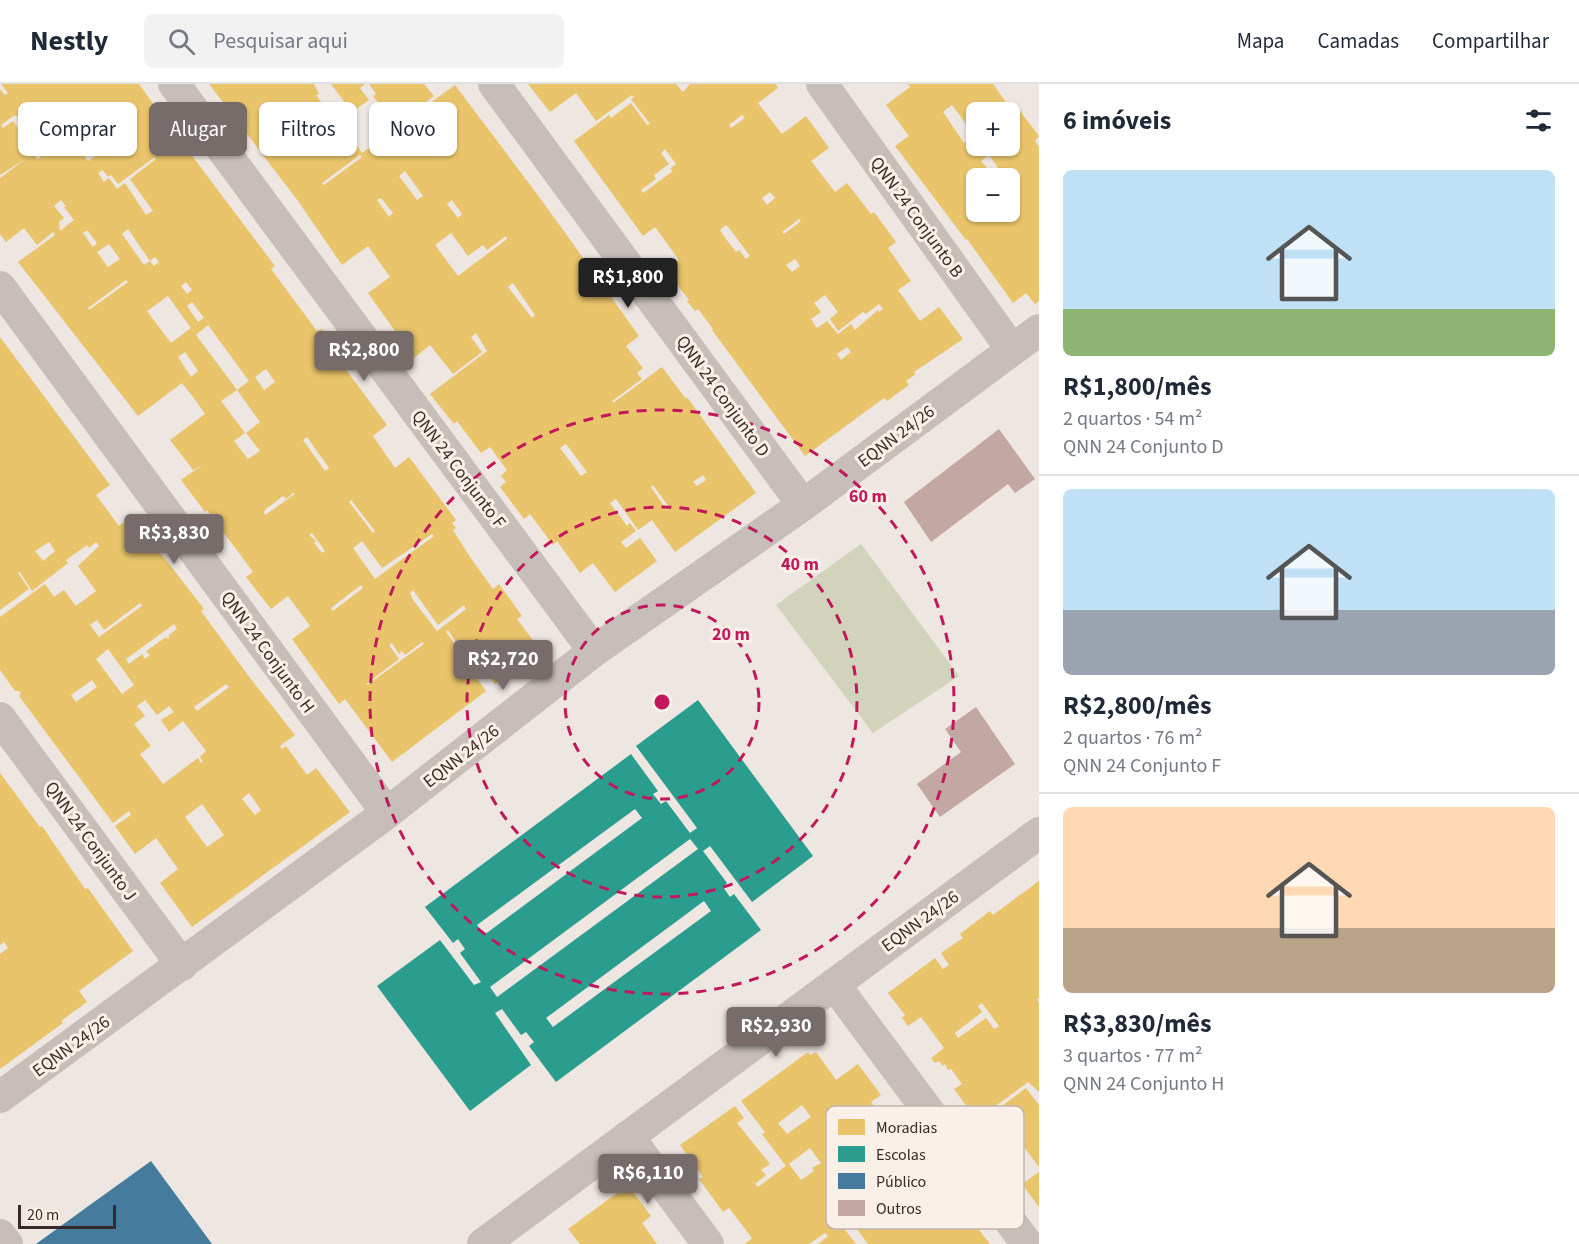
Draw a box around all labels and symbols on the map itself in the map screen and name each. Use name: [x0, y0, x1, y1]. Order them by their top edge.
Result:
street label: QNN 24 Conjunto B: [864, 152, 969, 283]
pin: R$1,800: [573, 258, 683, 309]
street label: QNN 24 Conjunto D: [670, 330, 775, 462]
pin: R$2,800: [309, 331, 419, 382]
street label: EQNN 24/26: [853, 399, 940, 474]
street label: QNN 24 Conjunto F: [406, 405, 511, 534]
text: 60 m: [849, 484, 887, 509]
pin: R$3,830: [119, 514, 229, 565]
text: 40 m: [781, 552, 819, 577]
street label: QNN 24 Conjunto H: [215, 586, 320, 718]
text: 20 m: [712, 622, 750, 647]
pin: R$2,720: [448, 640, 558, 691]
centre of rings: [652, 692, 672, 712]
street label: EQNN 24/26: [418, 719, 505, 794]
street label: QNN 24 Conjunto J: [39, 776, 142, 906]
street label: EQNN 24/26: [876, 885, 964, 958]
pin: R$2,930: [721, 1007, 831, 1058]
street label: EQNN 24/26: [27, 1010, 115, 1083]
legend: [826, 1106, 1024, 1229]
text: Moradias: [876, 1117, 937, 1139]
text: Escolas: [876, 1144, 926, 1166]
pin: R$6,110: [593, 1154, 703, 1205]
text: Público: [876, 1171, 926, 1193]
text: Outros: [876, 1198, 922, 1220]
scale bar: [18, 1202, 116, 1230]

